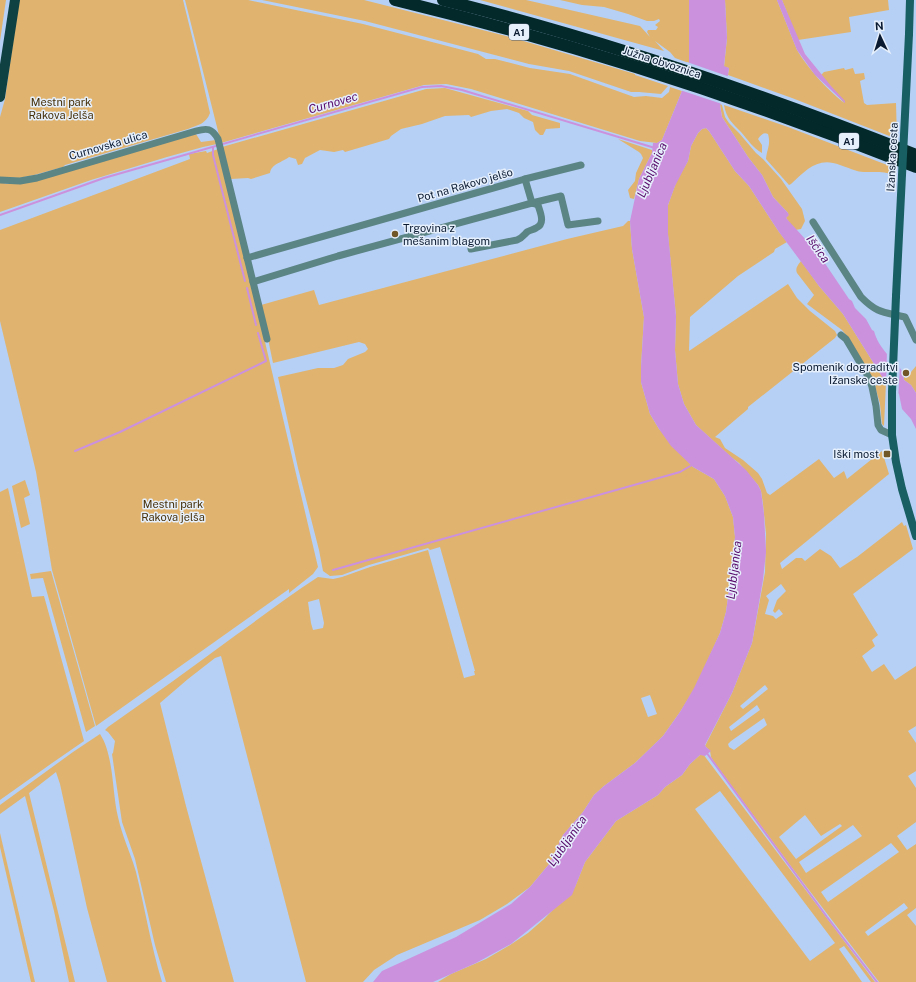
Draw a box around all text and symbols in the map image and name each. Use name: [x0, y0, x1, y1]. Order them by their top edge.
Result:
north arrow: [860, 16, 900, 56]
text: N: [875, 20, 884, 32]
road number: A1: [509, 24, 529, 40]
street label: Južna obvoznica: [621, 44, 703, 80]
water label: Curnovec: [307, 89, 359, 117]
park label: Mestni park Rakova Jelša: [29, 96, 93, 121]
street label: Ižanska cesta: [884, 122, 900, 192]
street label: Curnovska ulica: [67, 128, 149, 162]
road number: A1: [839, 133, 859, 149]
water label: Ljubljanica: [634, 140, 670, 200]
street label: Pot na Rakovo jelšo: [416, 166, 514, 204]
place label: Trgovina z mešanim blagom: [403, 222, 490, 247]
marker: Trgovina z mešanim blagom: [390, 229, 400, 239]
water label: Iščica: [803, 232, 833, 266]
place label: Spomenik dograditvi Ižanske ceste: [793, 361, 898, 386]
marker: Spomenik dograditvi Ižanske ceste: [901, 368, 911, 378]
place label: Iški most: [833, 448, 879, 460]
marker: Iški most: [882, 449, 892, 459]
park label: Mestni park Rakova jelša: [141, 498, 205, 523]
water label: Ljubljanica: [723, 540, 745, 600]
water label: Ljubljanica: [544, 813, 590, 869]

